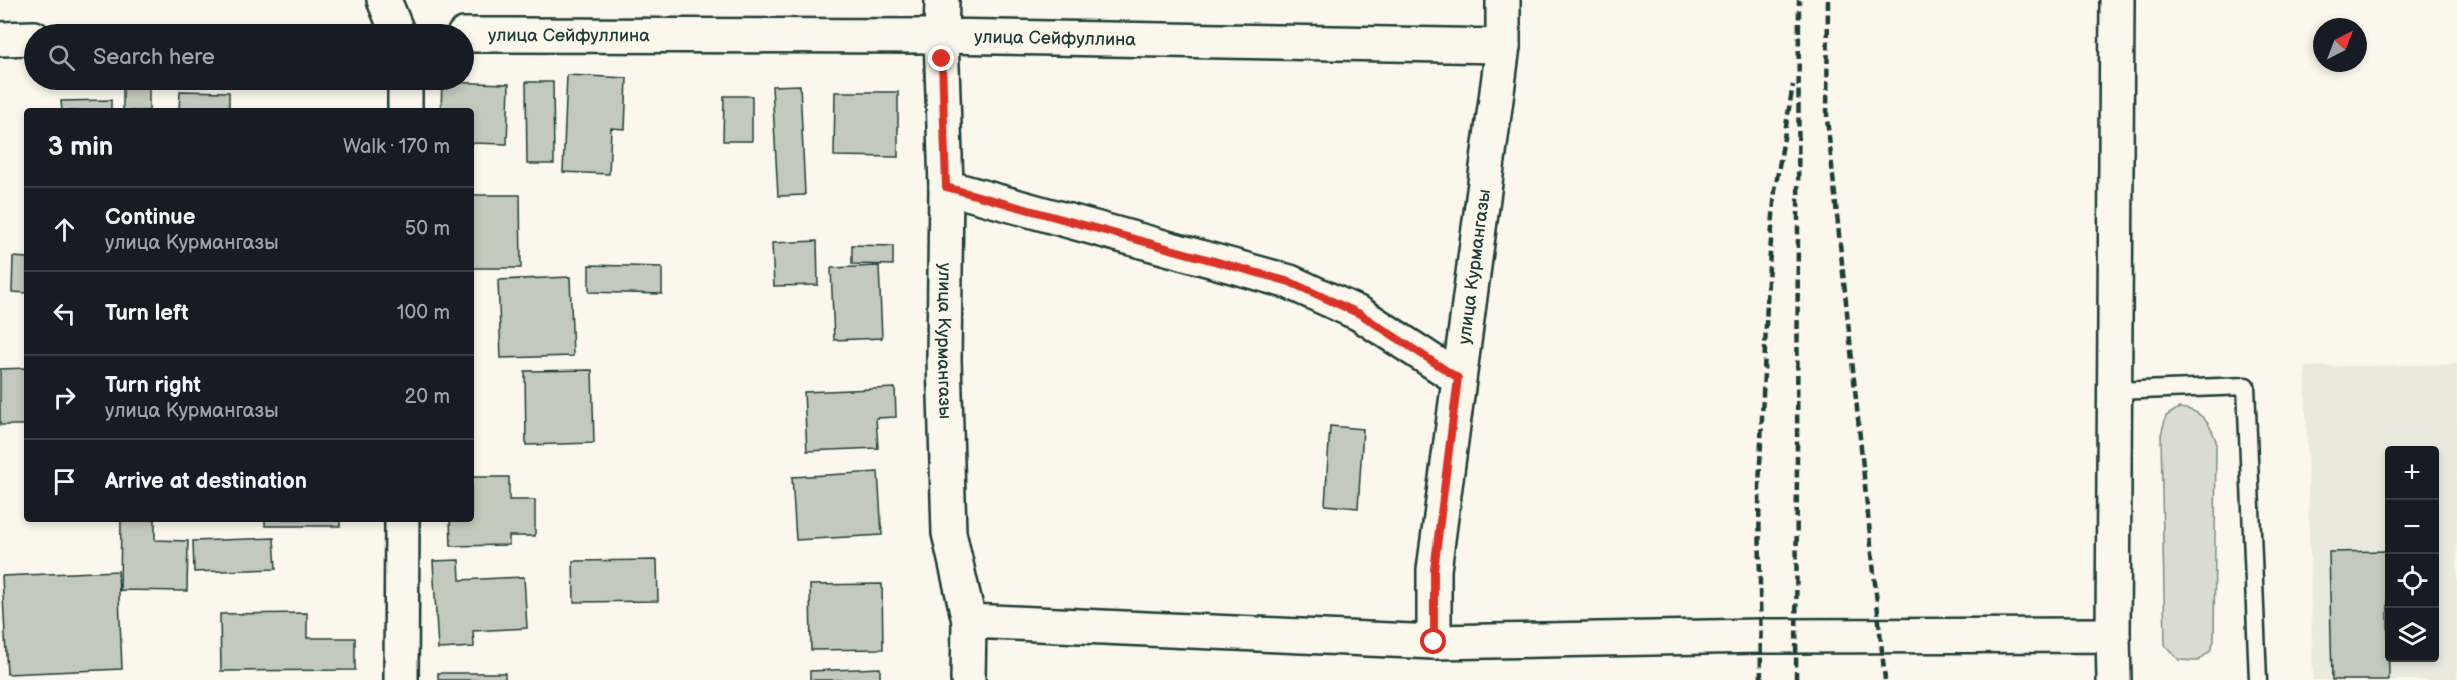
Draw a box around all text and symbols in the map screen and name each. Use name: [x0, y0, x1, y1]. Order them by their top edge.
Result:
north arrow: [2313, 18, 2367, 72]
search box: [24, 24, 474, 90]
street label: улица Сейфуллина: [488, 25, 650, 46]
street label: улица Сейфуллина: [974, 27, 1136, 50]
icon: search: [45, 41, 78, 74]
text: Search here: [93, 44, 215, 71]
route end: [928, 45, 954, 71]
text: 3 min: [48, 132, 113, 163]
text: Walk · 170 m: [343, 135, 450, 159]
street label: улица Курмангазы: [1454, 188, 1495, 346]
text: Continue: [105, 204, 195, 231]
icon: ahead: [48, 213, 81, 246]
text: 50 m: [405, 217, 450, 241]
text: улица Курмангазы: [105, 231, 279, 255]
street label: улица Курмангазы: [933, 263, 956, 419]
icon: left: [48, 297, 81, 330]
text: Turn left: [105, 300, 189, 327]
text: 100 m: [397, 301, 450, 325]
text: Turn right: [105, 372, 201, 399]
icon: right: [48, 381, 81, 414]
text: 20 m: [405, 385, 450, 409]
text: улица Курмангазы: [105, 399, 279, 423]
map controls: [2385, 446, 2439, 662]
button: +: [2385, 446, 2439, 500]
icon: arrive: [48, 465, 81, 498]
text: Arrive at destination: [105, 468, 307, 495]
button: −: [2385, 500, 2439, 554]
button: locate: [2385, 554, 2439, 608]
button: layers: [2385, 608, 2439, 662]
route start: [1420, 628, 1446, 654]

